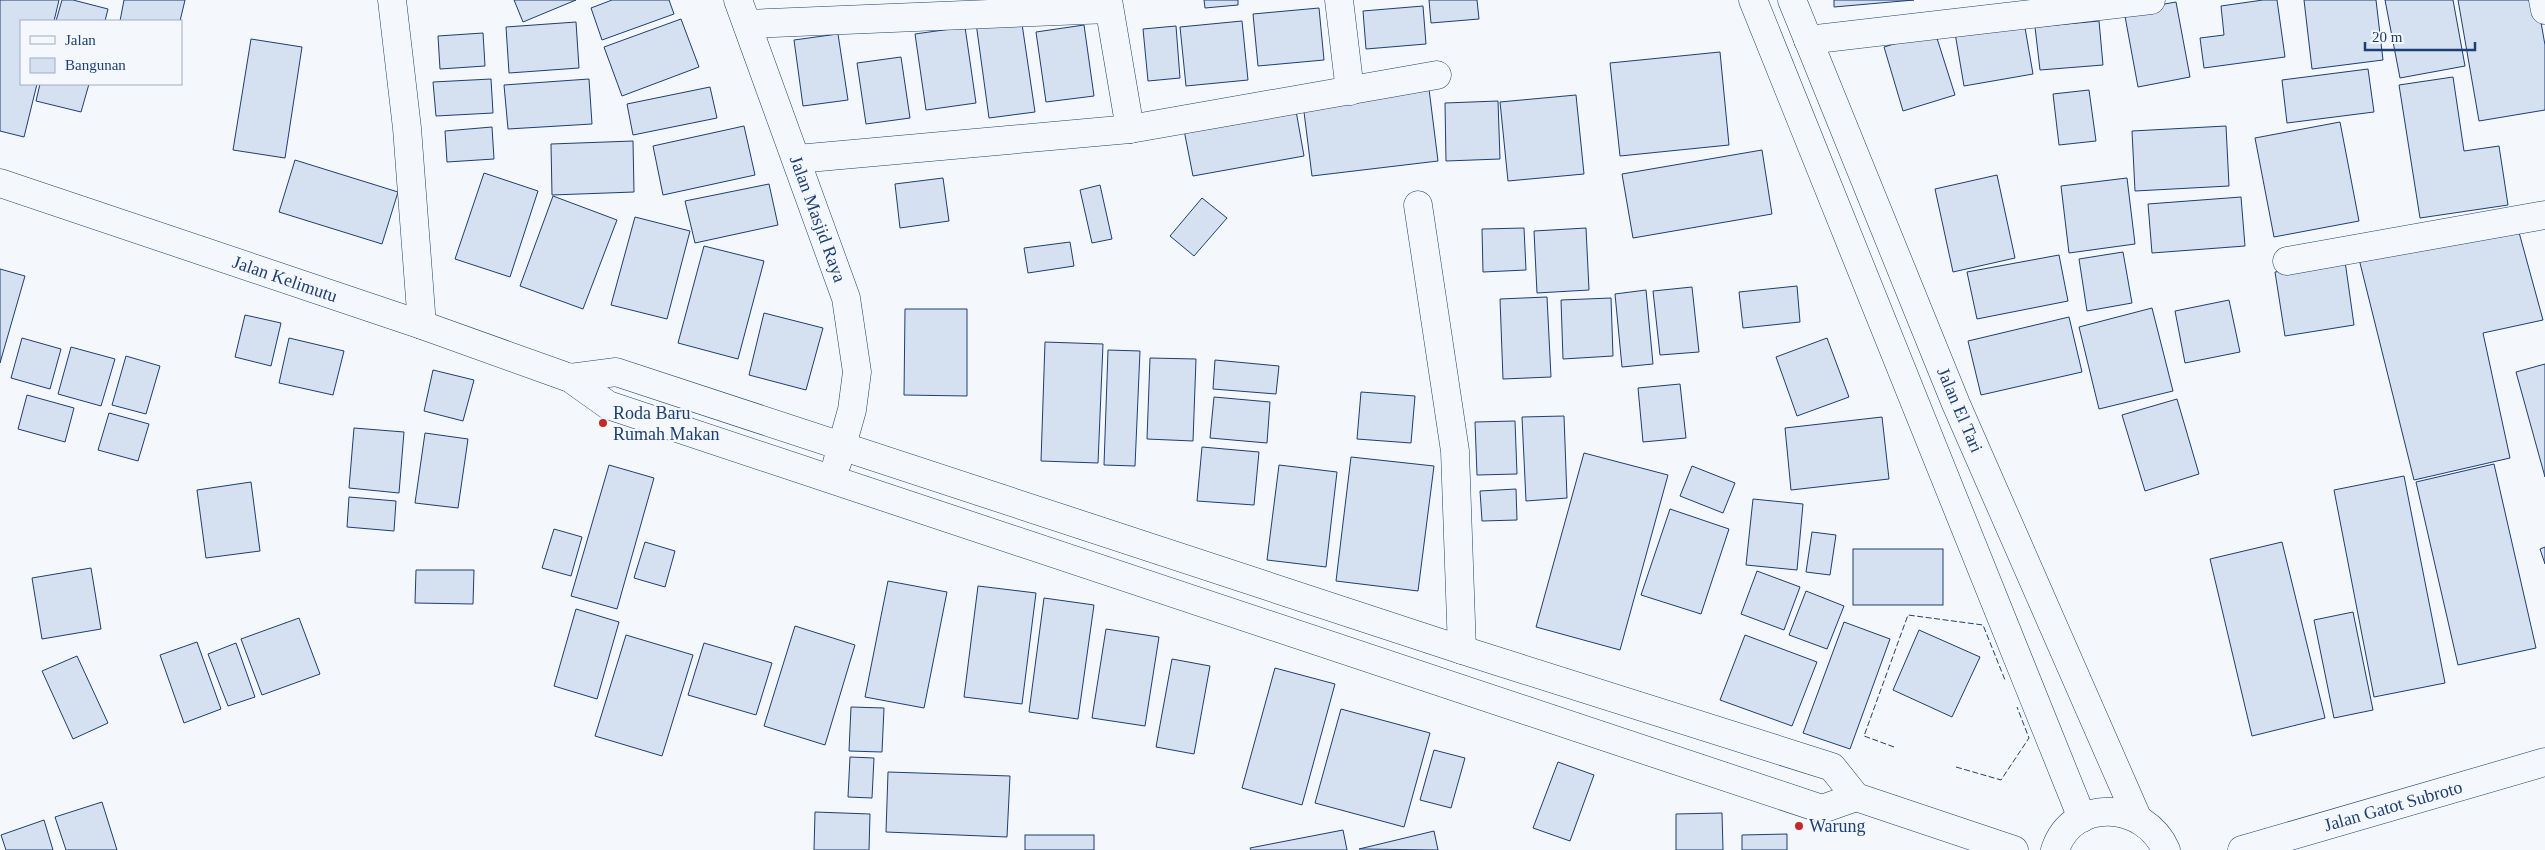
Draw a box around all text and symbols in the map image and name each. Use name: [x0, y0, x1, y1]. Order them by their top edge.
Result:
legend: [20, 20, 182, 85]
scale bar: [2365, 20, 2475, 52]
text: 20 m: [2372, 29, 2403, 45]
text: Jalan: [65, 32, 96, 48]
text: Bangunan: [65, 57, 126, 73]
street label: Jalan Masjid Raya: [786, 153, 850, 285]
street label: Jalan Kelimutu: [230, 252, 340, 306]
street label: Jalan El Tari: [1933, 364, 1987, 456]
place label: Roda Baru Rumah Makan: [613, 403, 719, 444]
marker: Roda Baru Rumah Makan: [597, 417, 609, 429]
street label: Jalan Gatot Subroto: [2322, 777, 2464, 835]
place label: Warung: [1809, 816, 1866, 836]
marker: Warung: [1793, 820, 1805, 832]

